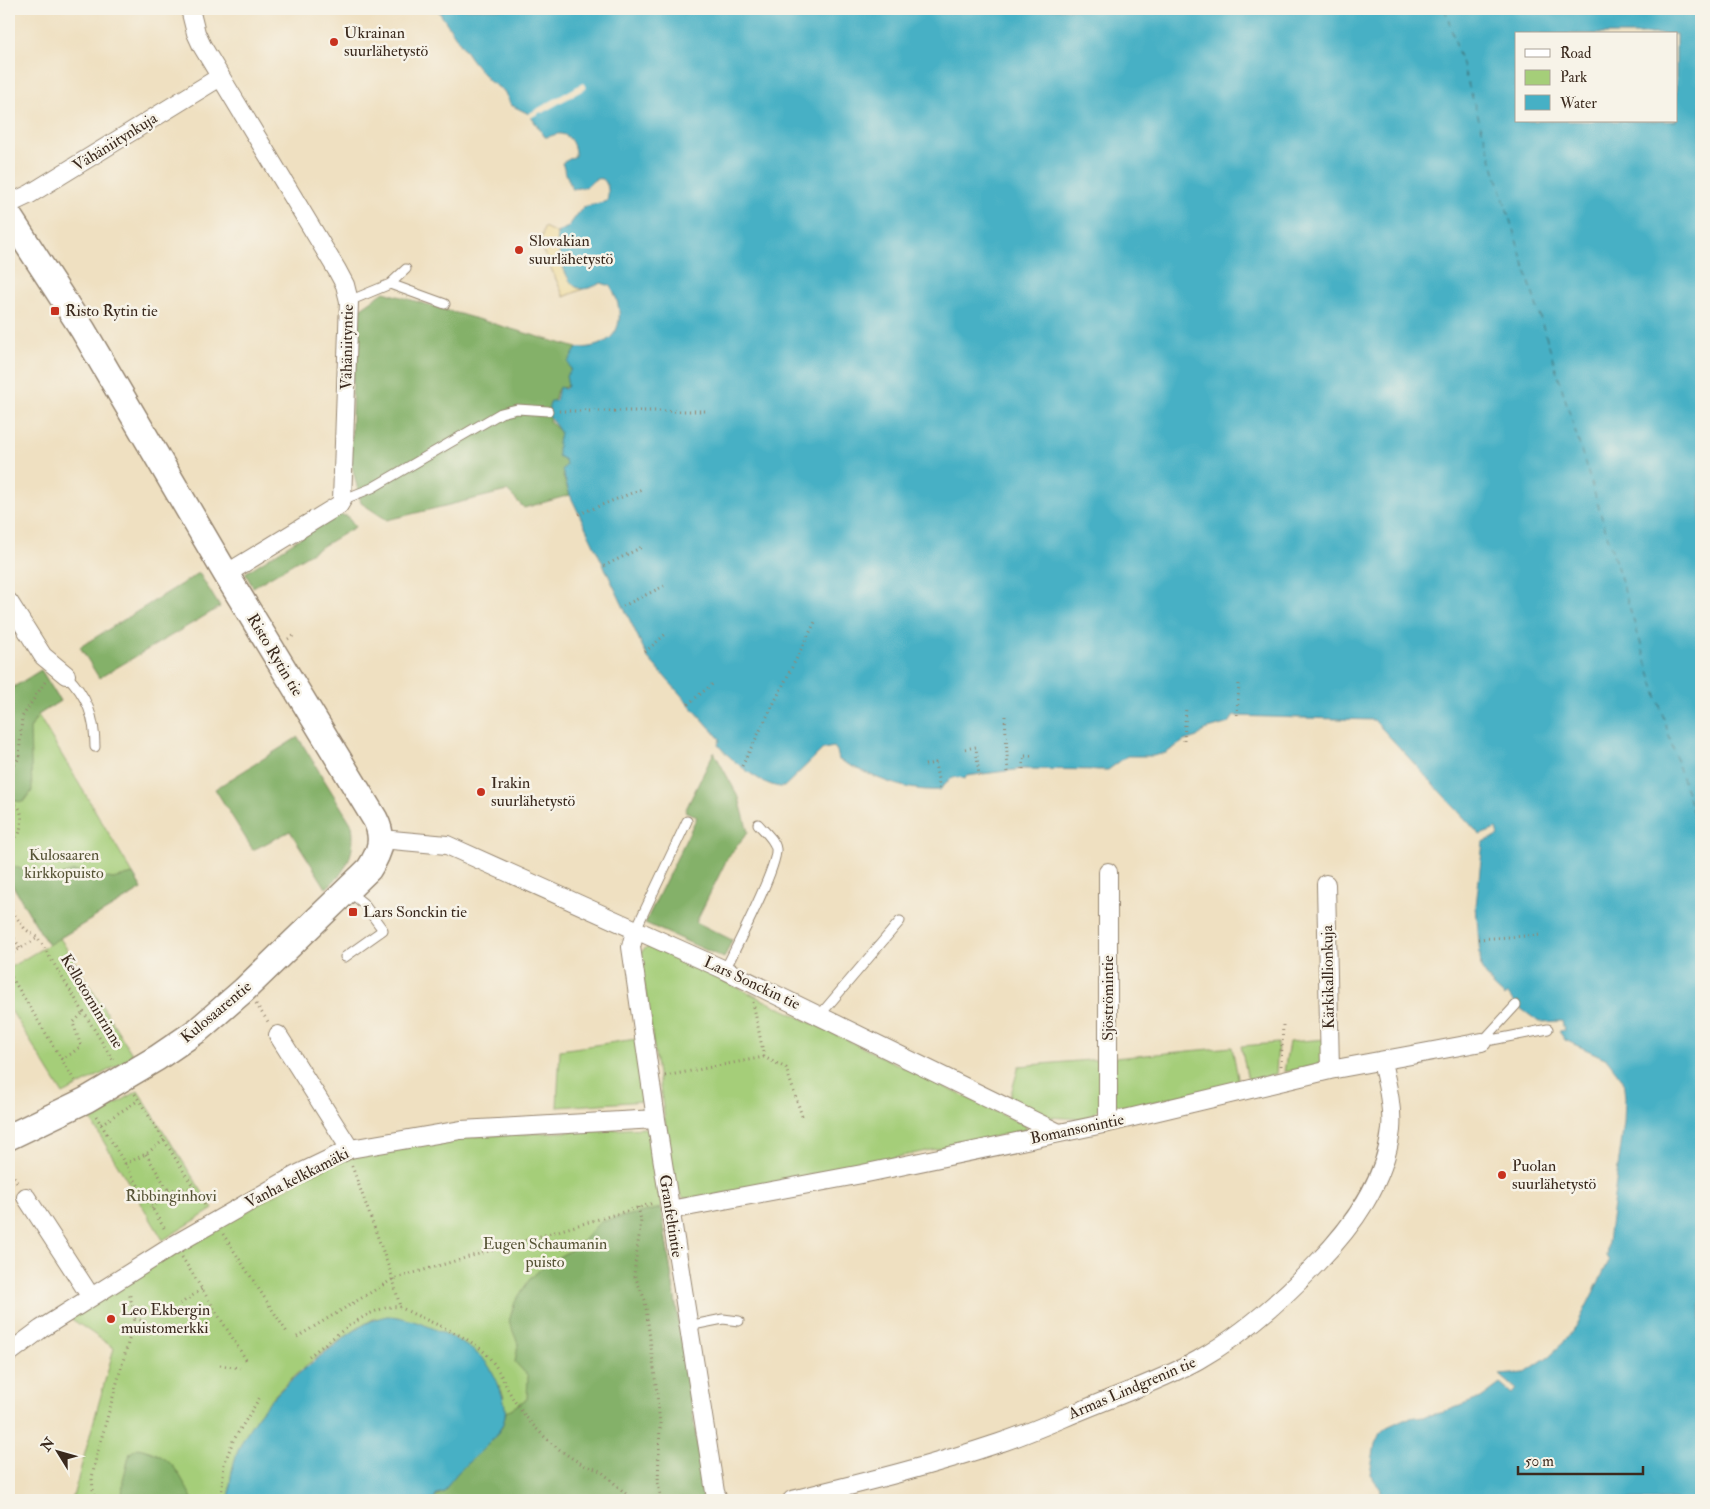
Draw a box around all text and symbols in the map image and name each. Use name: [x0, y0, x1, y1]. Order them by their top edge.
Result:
place label: Ukrainan suurlähetystö: [344, 23, 429, 61]
legend: [1515, 32, 1678, 122]
marker: Ukrainan suurlähetystö: [328, 36, 340, 48]
text: Road: [1560, 44, 1592, 63]
text: Park: [1560, 68, 1587, 87]
text: Water: [1559, 94, 1597, 113]
street label: Vähäniitynkuja: [69, 108, 161, 176]
place label: Slovakian suurlähetystö: [529, 231, 614, 269]
marker: Slovakian suurlähetystö: [513, 244, 525, 256]
place label: Risto Rytin tie: [65, 301, 158, 321]
street label: Vähäniityntie: [336, 304, 358, 390]
marker: Risto Rytin tie: [49, 305, 61, 317]
street label: Risto Rytin tie: [243, 610, 308, 700]
place label: Irakin suurlähetystö: [491, 773, 576, 811]
marker: Irakin suurlähetystö: [475, 786, 487, 798]
park label: Kulosaaren kirkkopuisto: [24, 845, 104, 884]
place label: Lars Sonckin tie: [363, 902, 467, 922]
marker: Lars Sonckin tie: [347, 906, 359, 918]
street label: Kärkikallionkuja: [1317, 924, 1339, 1029]
street label: Kellotorninrinne: [56, 950, 128, 1052]
street label: Lars Sonckin tie: [701, 952, 804, 1014]
street label: Sjöströmintie: [1098, 955, 1118, 1041]
street label: Kulosaarentie: [176, 976, 256, 1047]
street label: Bomansonintie: [1028, 1109, 1126, 1149]
street label: Vanha kelkkamäki: [242, 1143, 352, 1213]
place label: Puolan suurlähetystö: [1512, 1156, 1597, 1194]
marker: Puolan suurlähetystö: [1496, 1169, 1508, 1181]
street label: Granfeltintie: [655, 1173, 687, 1259]
park label: Ribbinginhovi: [125, 1186, 217, 1206]
park label: Eugen Schaumanin puisto: [483, 1234, 607, 1273]
place label: Leo Ekbergin muistomerkki: [121, 1300, 210, 1338]
marker: Leo Ekbergin muistomerkki: [105, 1313, 117, 1325]
street label: Armas Lindgrenin tie: [1064, 1352, 1199, 1424]
north arrow: [32, 1426, 82, 1476]
text: N: [37, 1434, 59, 1455]
scale bar: [1518, 1444, 1642, 1476]
text: 50 m: [1525, 1452, 1554, 1471]

